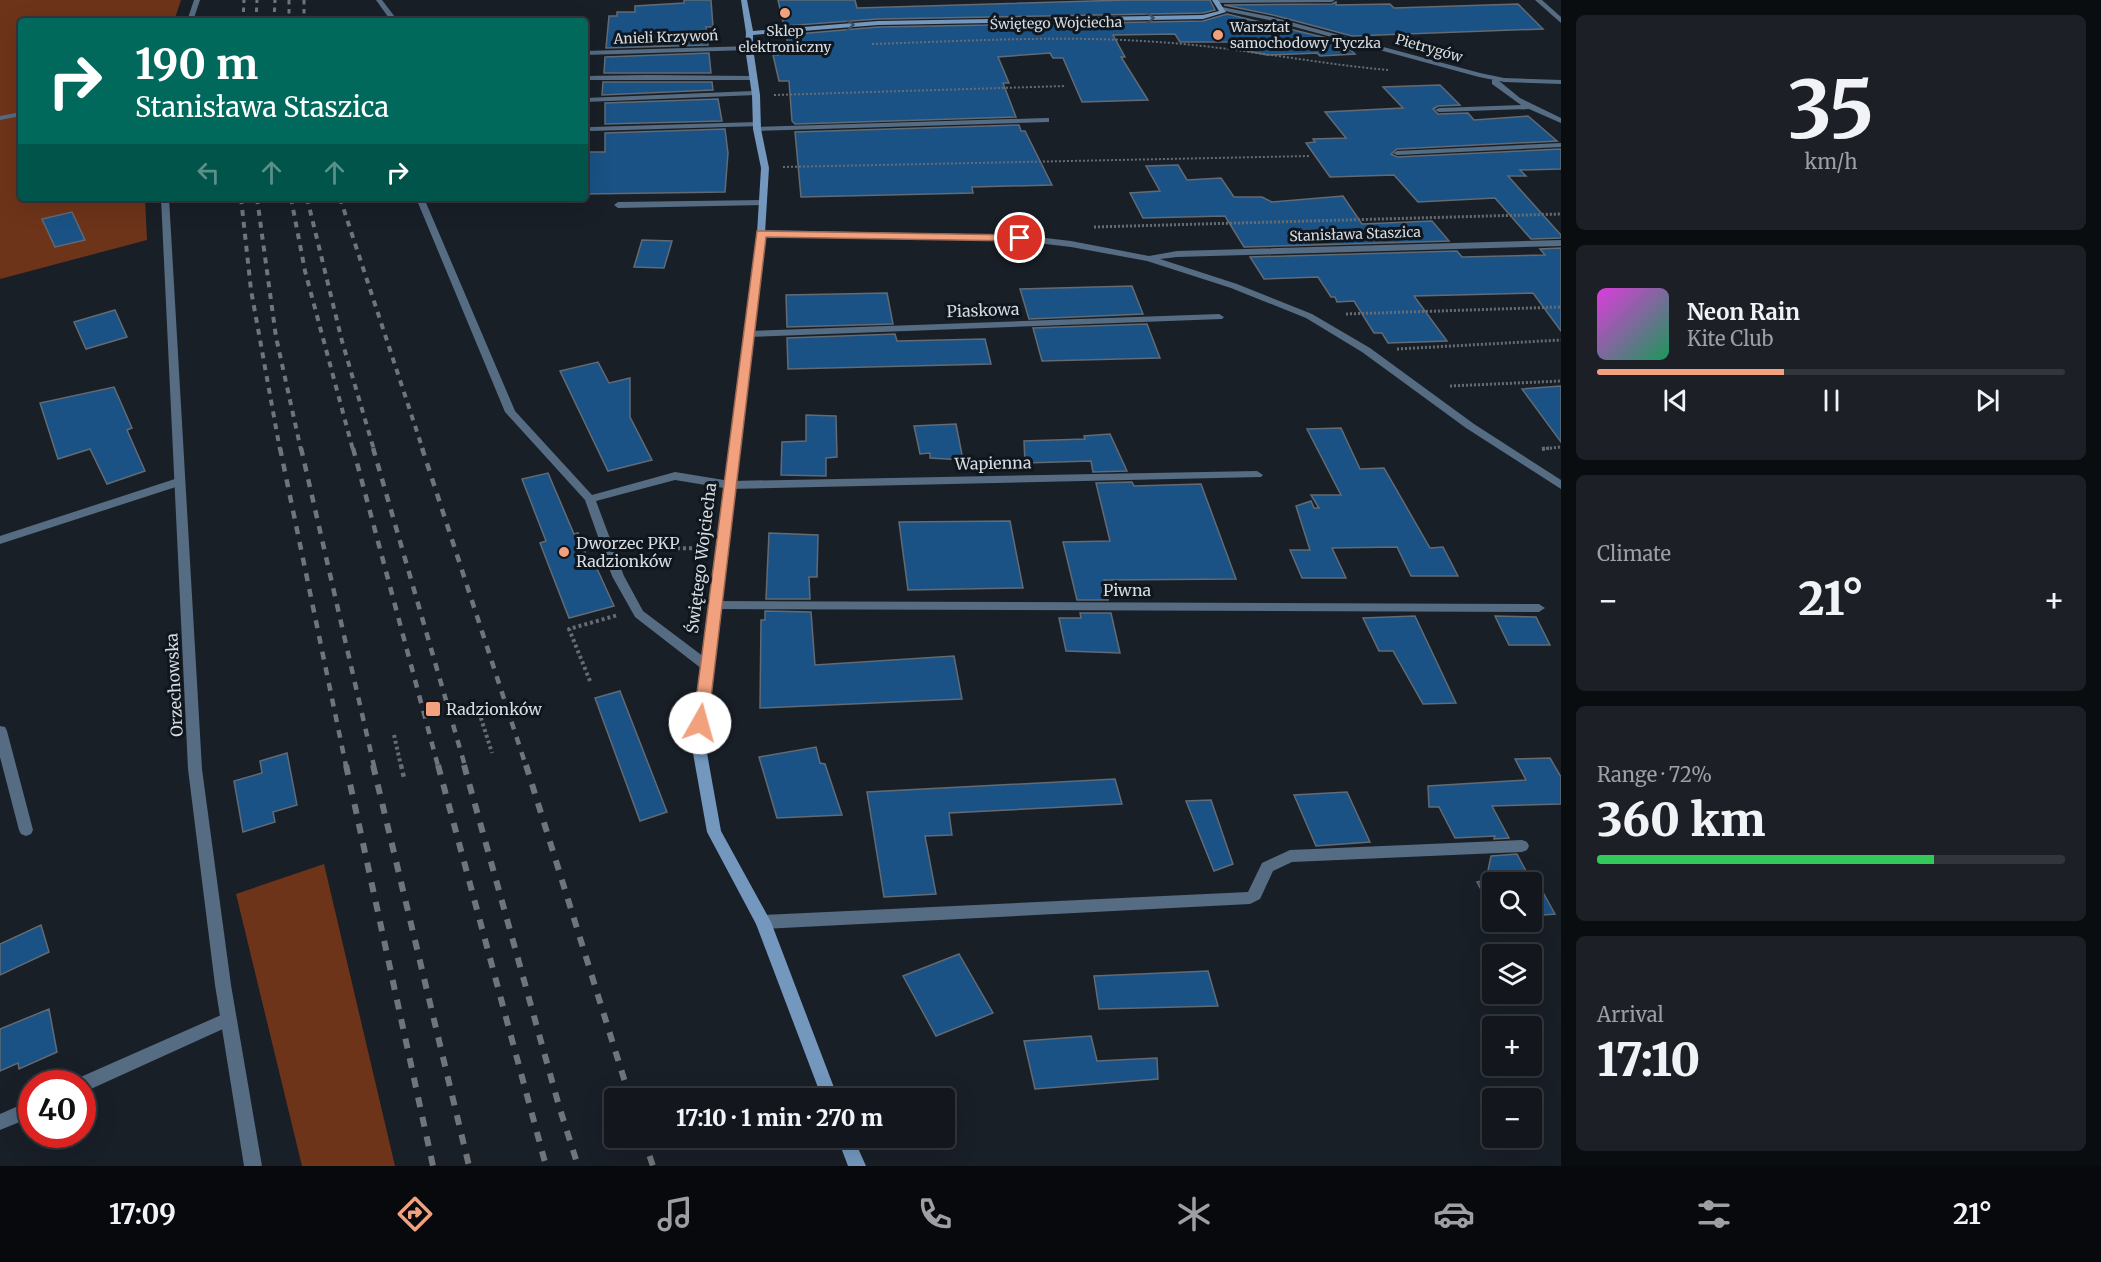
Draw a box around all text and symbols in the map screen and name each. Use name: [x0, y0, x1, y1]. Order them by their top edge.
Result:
marker: Sklep elektroniczny: [778, 6, 792, 20]
one-way arrow: [1145, 12, 1154, 24]
street label: Świętego Wojciecha: [990, 13, 1123, 33]
place label: Warsztat samochodowy Tyczka: [1229, 18, 1382, 52]
one-way arrow: [846, 19, 855, 32]
place label: Sklep elektroniczny: [739, 22, 832, 56]
street label: Anieli Krzywoń: [612, 26, 719, 48]
marker: Warsztat samochodowy Tyczka: [1211, 28, 1225, 42]
street label: Pietrygów: [1393, 30, 1465, 66]
text: 190 m: [135, 38, 258, 90]
icon: right: [36, 42, 114, 120]
text: 35: [1788, 61, 1874, 159]
text: Stanisława Staszica: [135, 90, 389, 124]
text: km/h: [1805, 149, 1857, 174]
icon: left: [192, 156, 225, 189]
icon: ahead: [255, 156, 288, 189]
icon: ahead: [318, 156, 351, 189]
icon: right: [381, 156, 414, 189]
pin: [994, 212, 1045, 263]
icon: arrive: [1003, 221, 1036, 254]
street label: Stanisława Staszica: [1289, 223, 1422, 245]
text: Neon Rain: [1687, 298, 1800, 326]
street label: Piaskowa: [946, 299, 1020, 321]
text: Kite Club: [1687, 326, 1773, 351]
icon: previous: [1659, 384, 1692, 417]
icon: pause: [1815, 384, 1848, 417]
icon: next: [1971, 384, 2004, 417]
street label: Wapienna: [953, 452, 1032, 474]
street label: Świętego Wojciecha: [682, 481, 720, 634]
place label: Dworzec PKP Radzionków: [576, 533, 679, 571]
text: Climate: [1597, 541, 1671, 566]
marker: Dworzec PKP Radzionków: [557, 545, 571, 559]
text: 21°: [1798, 571, 1864, 627]
street label: Piwna: [1103, 580, 1152, 600]
text: −: [1597, 580, 1619, 621]
text: +: [2043, 580, 2065, 621]
street label: Orzechowska: [161, 632, 187, 737]
position arrow: [668, 691, 732, 755]
place label: Radzionków: [446, 699, 542, 719]
marker: Radzionków: [424, 700, 442, 718]
text: Range · 72%: [1597, 762, 1712, 787]
text: 360 km: [1597, 792, 1765, 848]
map controls: [1482, 872, 1542, 1148]
button: search: [1482, 872, 1542, 932]
button: layers: [1482, 944, 1542, 1004]
text: Arrival: [1597, 1002, 1664, 1027]
button: +: [1482, 1016, 1542, 1076]
text: 17:10: [1597, 1032, 1700, 1088]
speed limit sign: 40: [18, 1070, 96, 1148]
button: −: [1482, 1088, 1542, 1148]
text: 17:10 · 1 min · 270 m: [676, 1104, 883, 1132]
icon: directions: [394, 1193, 436, 1235]
icon: music: [654, 1193, 696, 1235]
icon: phone: [914, 1193, 956, 1235]
icon: climate: [1173, 1193, 1215, 1235]
icon: car: [1433, 1193, 1475, 1235]
icon: filters: [1693, 1193, 1735, 1235]
text: 17:09: [109, 1197, 176, 1231]
text: 21°: [1953, 1197, 1992, 1231]

